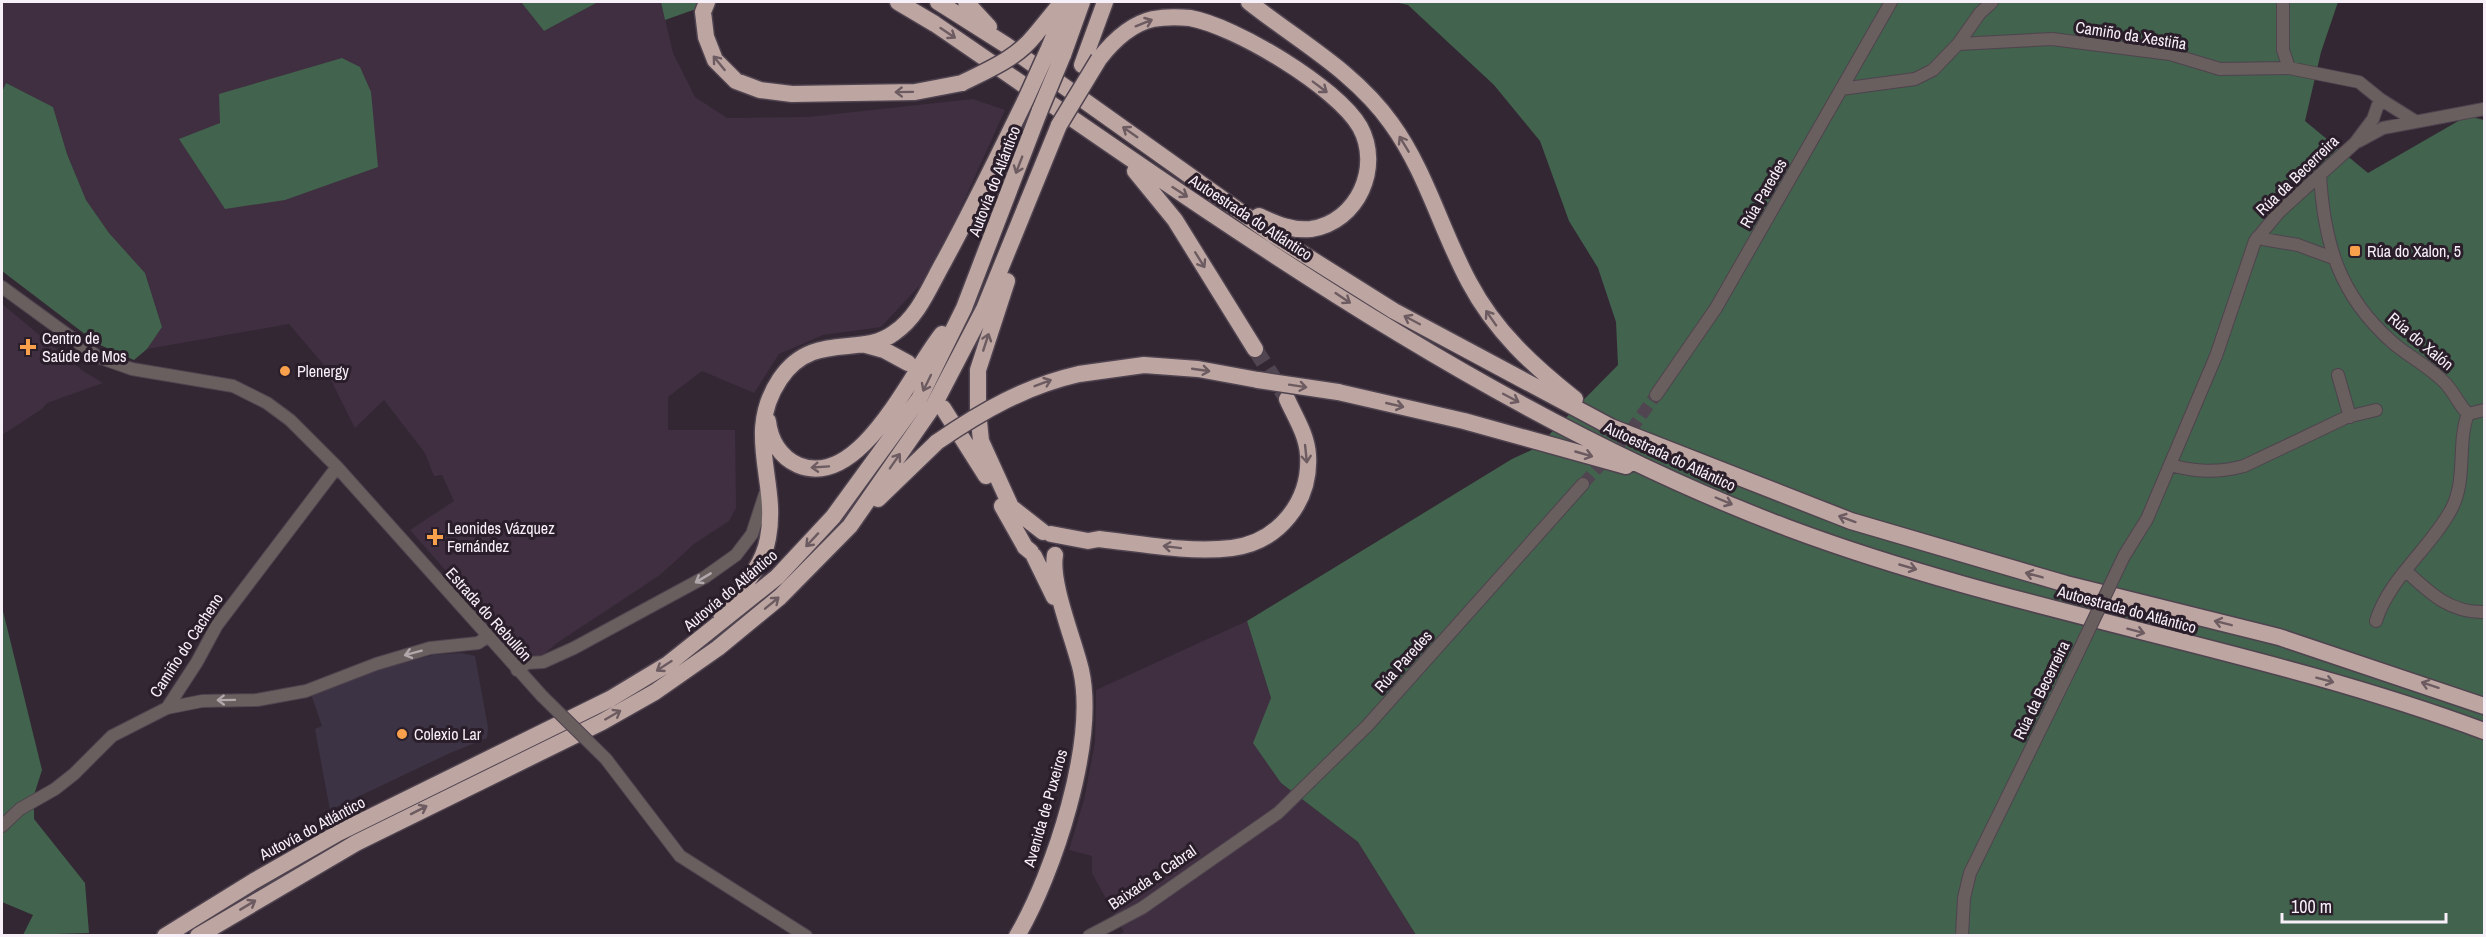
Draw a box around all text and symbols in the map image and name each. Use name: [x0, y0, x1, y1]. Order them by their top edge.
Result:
street label: Camiño da Xestiña: [2074, 15, 2189, 55]
one-way arrow: [1135, 17, 1153, 28]
one-way arrow: [939, 27, 955, 39]
one-way arrow: [713, 55, 726, 71]
one-way arrow: [1312, 81, 1328, 93]
one-way arrow: [894, 86, 914, 98]
street label: Autovía do Atlántico: [962, 123, 1025, 240]
one-way arrow: [1122, 126, 1138, 138]
street label: Rúa da Becerreira: [2251, 129, 2344, 220]
one-way arrow: [1398, 136, 1410, 153]
street label: Rúa Paredes: [1734, 154, 1792, 232]
one-way arrow: [1013, 155, 1024, 174]
street label: Autoestrada do Atlántico: [1184, 168, 1317, 265]
one-way arrow: [1171, 186, 1187, 198]
place label: Rúa do Xalon, 5: [2367, 240, 2461, 262]
marker: Rúa do Xalon, 5: [2348, 244, 2362, 258]
one-way arrow: [1195, 251, 1207, 268]
one-way arrow: [1334, 293, 1351, 305]
street label: Rúa do Xalón: [2384, 307, 2458, 375]
one-way arrow: [1485, 310, 1497, 326]
one-way arrow: [1403, 314, 1421, 326]
place label: Centro de Saúde de Mos: [42, 327, 127, 367]
one-way arrow: [981, 333, 992, 352]
marker: Centro de Saúde de Mos: [19, 338, 37, 356]
place label: Plenergy: [297, 360, 349, 382]
marker: Plenergy: [278, 364, 292, 378]
one-way arrow: [1191, 365, 1211, 376]
one-way arrow: [920, 374, 932, 392]
one-way arrow: [1033, 377, 1052, 388]
one-way arrow: [1288, 381, 1307, 392]
one-way arrow: [1502, 392, 1520, 404]
one-way arrow: [1385, 400, 1404, 411]
street label: Autoestrada do Atlántico: [1600, 415, 1739, 496]
one-way arrow: [1301, 443, 1312, 463]
one-way arrow: [1574, 449, 1593, 460]
one-way arrow: [889, 453, 901, 470]
one-way arrow: [811, 462, 830, 473]
one-way arrow: [1715, 496, 1733, 507]
one-way arrow: [1838, 513, 1857, 524]
place label: Leonides Vázquez Fernández: [447, 517, 555, 557]
marker: Leonides Vázquez Fernández: [428, 530, 442, 544]
one-way arrow: [804, 532, 819, 547]
one-way arrow: [1162, 542, 1182, 553]
street label: Autovía do Atlántico: [677, 544, 782, 637]
street label: Estrada do Rebullón: [441, 562, 537, 666]
one-way arrow: [1898, 562, 1917, 573]
one-way arrow: [2025, 569, 2044, 580]
one-way arrow: [695, 572, 712, 584]
street label: Autoestrada do Atlántico: [2054, 580, 2199, 638]
street label: Camiño do Cacheno: [144, 589, 228, 701]
one-way arrow: [764, 597, 780, 610]
one-way arrow: [2213, 617, 2232, 628]
street label: Rúa Paredes: [1369, 625, 1437, 697]
one-way arrow: [2126, 625, 2145, 637]
street label: Rúa da Becerreira: [2008, 636, 2075, 743]
one-way arrow: [404, 648, 423, 659]
one-way arrow: [656, 660, 673, 672]
one-way arrow: [2315, 674, 2334, 686]
one-way arrow: [2421, 679, 2440, 690]
one-way arrow: [216, 694, 236, 706]
one-way arrow: [604, 709, 621, 721]
place label: Colexio Lar: [414, 723, 482, 745]
marker: Colexio Lar: [395, 727, 409, 741]
street label: Avenida de Puxeiros: [1017, 747, 1072, 870]
street label: Autovía do Atlántico: [254, 791, 369, 866]
one-way arrow: [409, 804, 427, 815]
street label: Baixada a Cabral: [1104, 839, 1200, 914]
scale bar: [2282, 886, 2446, 924]
text: 100 m: [2291, 894, 2332, 919]
one-way arrow: [239, 899, 256, 911]

